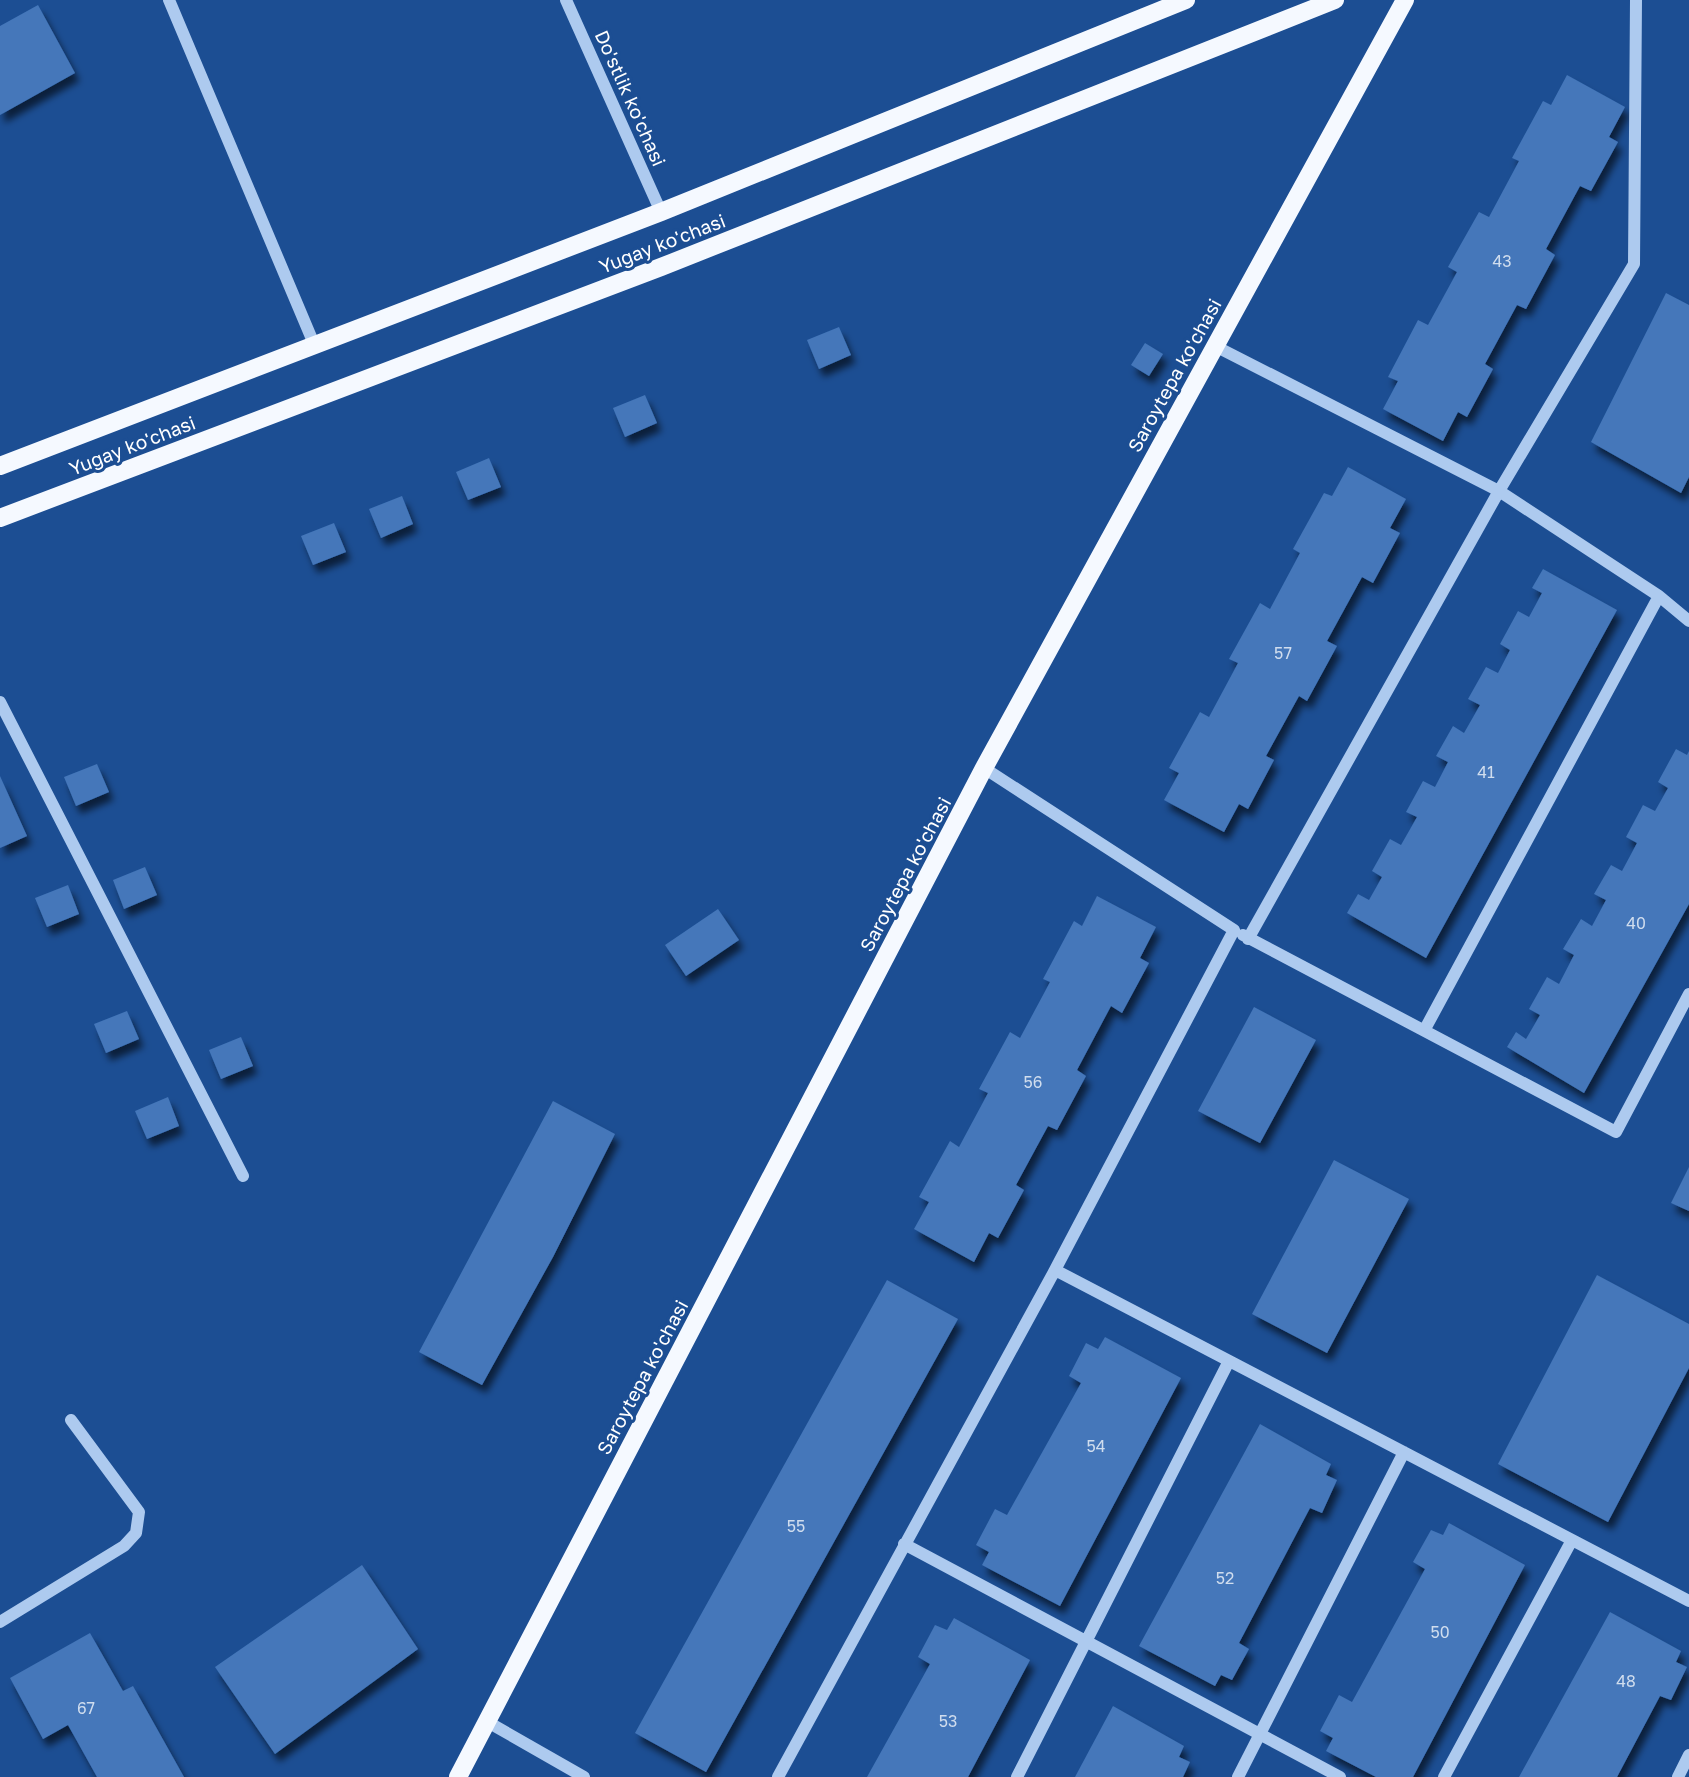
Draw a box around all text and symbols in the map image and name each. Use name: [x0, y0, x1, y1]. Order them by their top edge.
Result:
street label: Do'stlik ko'chasi: [591, 26, 671, 170]
street label: Yugay ko'chasi: [596, 208, 728, 278]
house number: 43: [1492, 251, 1512, 271]
street label: Saroytepa ko'chasi: [1122, 294, 1226, 456]
street label: Yugay ko'chasi: [66, 410, 198, 480]
house number: 57: [1274, 643, 1292, 663]
house number: 41: [1477, 762, 1495, 782]
street label: Saroytepa ko'chasi: [855, 793, 955, 955]
house number: 40: [1626, 913, 1646, 933]
house number: 56: [1024, 1072, 1042, 1092]
street label: Saroytepa ko'chasi: [592, 1296, 692, 1458]
house number: 54: [1086, 1436, 1106, 1456]
house number: 55: [787, 1516, 805, 1536]
house number: 52: [1216, 1568, 1234, 1588]
house number: 50: [1430, 1622, 1450, 1642]
house number: 48: [1616, 1671, 1636, 1691]
house number: 67: [77, 1698, 95, 1718]
house number: 53: [939, 1711, 957, 1731]

